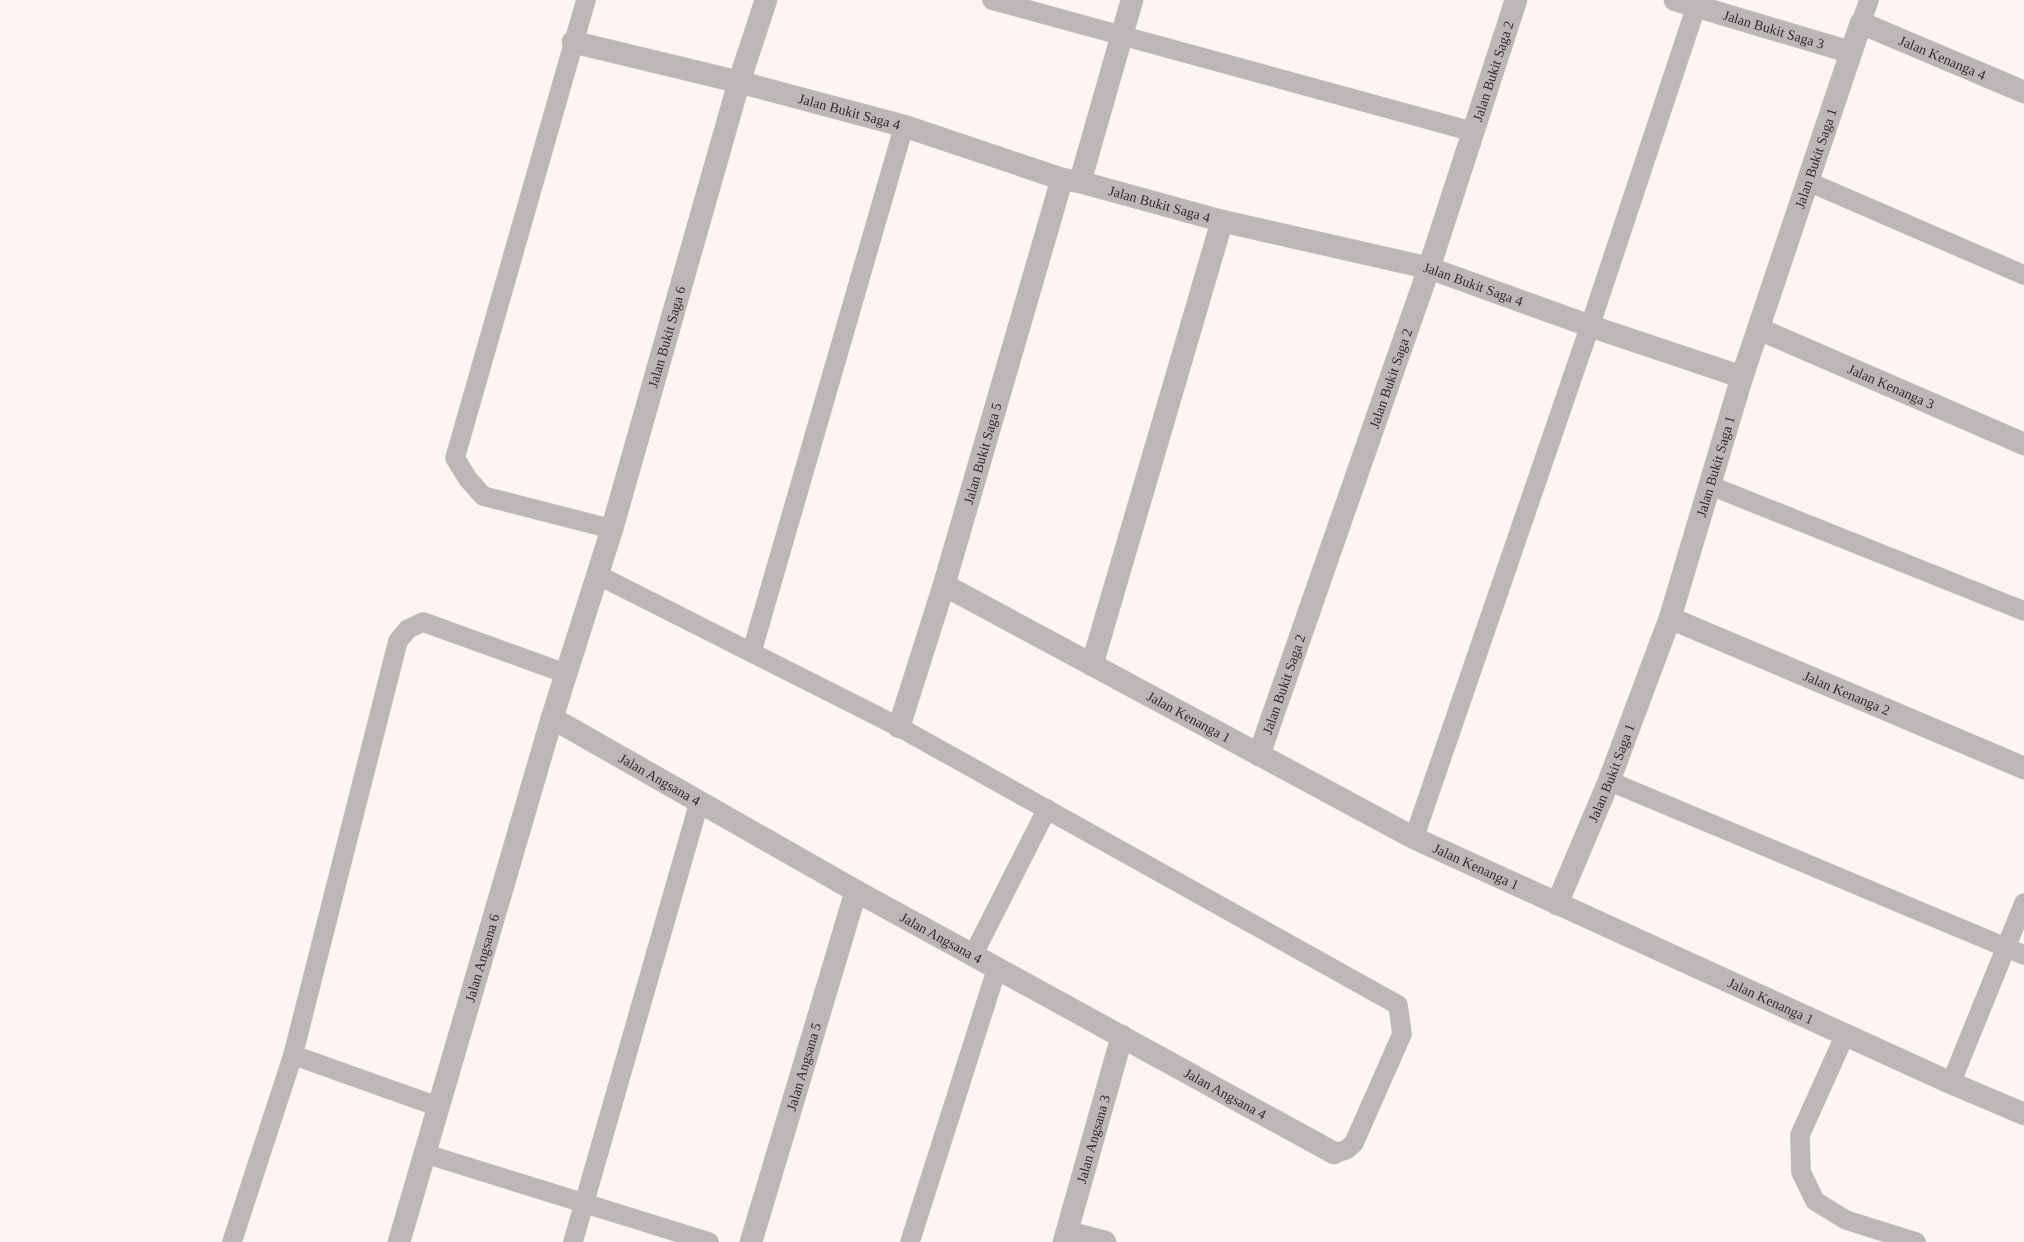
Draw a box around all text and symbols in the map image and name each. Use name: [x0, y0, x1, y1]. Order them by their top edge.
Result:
street label: Jalan Bukit Saga 3: [1721, 8, 1826, 52]
street label: Jalan Bukit Saga 2: [1470, 19, 1517, 123]
street label: Jalan Kenanga 4: [1897, 33, 1988, 83]
street label: Jalan Bukit Saga 4: [797, 91, 902, 133]
street label: Jalan Bukit Saga 1: [1792, 106, 1840, 210]
street label: Jalan Bukit Saga 4: [1107, 183, 1212, 225]
street label: Jalan Bukit Saga 4: [1422, 260, 1525, 309]
street label: Jalan Bukit Saga 6: [646, 285, 689, 389]
street label: Jalan Bukit Saga 2: [1367, 327, 1415, 430]
street label: Jalan Kenanga 3: [1845, 361, 1936, 412]
street label: Jalan Bukit Saga 5: [961, 401, 1005, 506]
street label: Jalan Bukit Saga 1: [1694, 414, 1738, 519]
street label: Jalan Bukit Saga 2: [1260, 632, 1309, 736]
street label: Jalan Kenanga 2: [1801, 668, 1892, 718]
street label: Jalan Kenanga 1: [1144, 689, 1233, 746]
street label: Jalan Bukit Saga 1: [1585, 722, 1638, 825]
street label: Jalan Angsana 4: [616, 751, 703, 809]
street label: Jalan Kenanga 1: [1431, 841, 1521, 893]
street label: Jalan Angsana 4: [897, 910, 985, 967]
street label: Jalan Angsana 6: [462, 912, 502, 1004]
street label: Jalan Kenanga 1: [1725, 975, 1816, 1027]
street label: Jalan Angsana 5: [784, 1021, 824, 1113]
street label: Jalan Angsana 4: [1182, 1065, 1269, 1122]
street label: Jalan Angsana 3: [1074, 1093, 1113, 1185]

